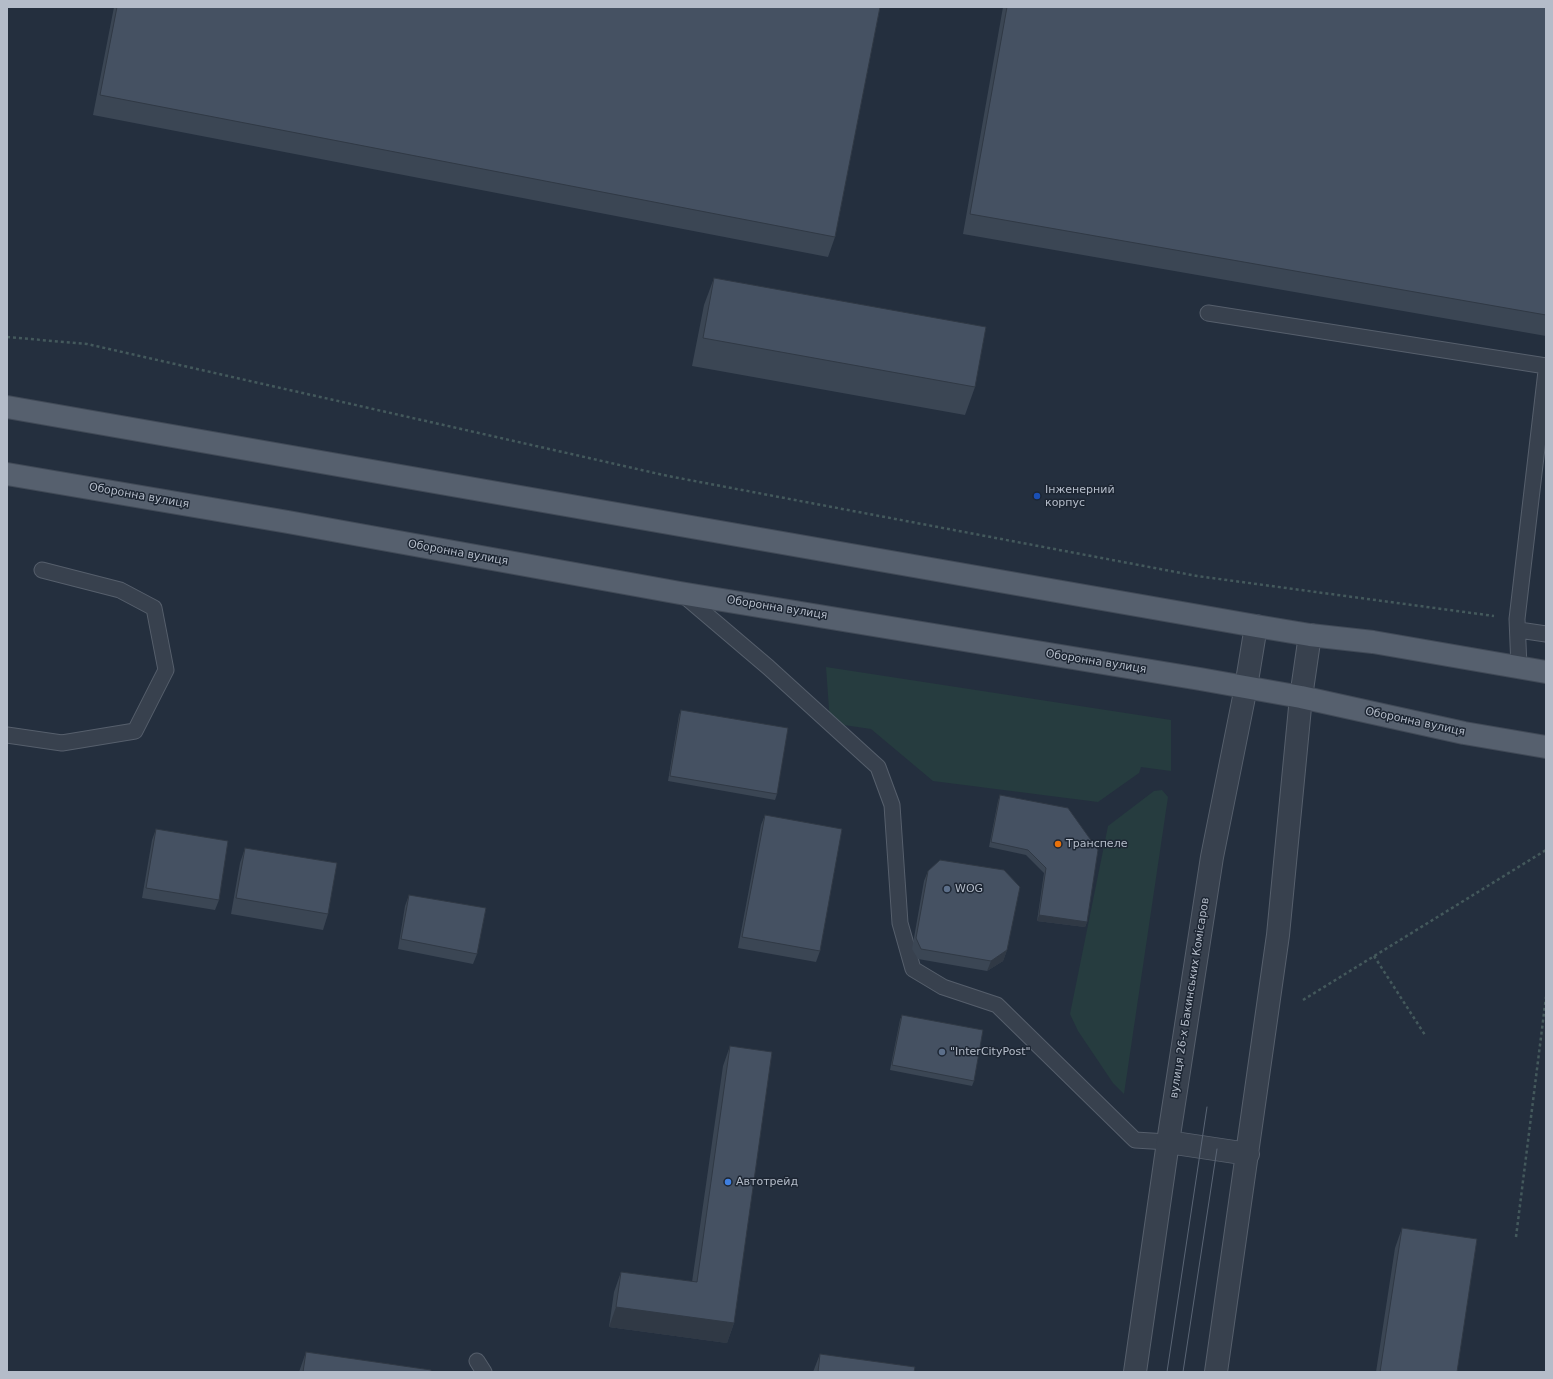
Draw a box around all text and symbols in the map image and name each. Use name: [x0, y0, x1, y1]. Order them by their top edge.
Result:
street label: Оборонна вулиця: [88, 481, 190, 511]
place label: Інженерний корпус: [1045, 483, 1115, 509]
marker: Інженерний корпус: [1032, 491, 1042, 501]
street label: Оборонна вулиця: [407, 538, 509, 568]
street label: Оборонна вулиця: [726, 594, 828, 622]
street label: Оборонна вулиця: [1045, 648, 1147, 676]
street label: Оборонна вулиця: [1364, 705, 1466, 739]
place label: Транспеле: [1066, 837, 1127, 851]
marker: Транспеле: [1053, 839, 1063, 849]
place label: WOG: [955, 882, 983, 896]
marker: WOG: [942, 884, 952, 894]
street label: вулиця 26-х Бакинських Комісаров: [1168, 897, 1212, 1099]
place label: "InterCityPost": [950, 1045, 1031, 1059]
marker: "InterCityPost": [937, 1047, 947, 1057]
place label: Автотрейд: [736, 1175, 798, 1189]
marker: Автотрейд: [723, 1177, 733, 1187]

